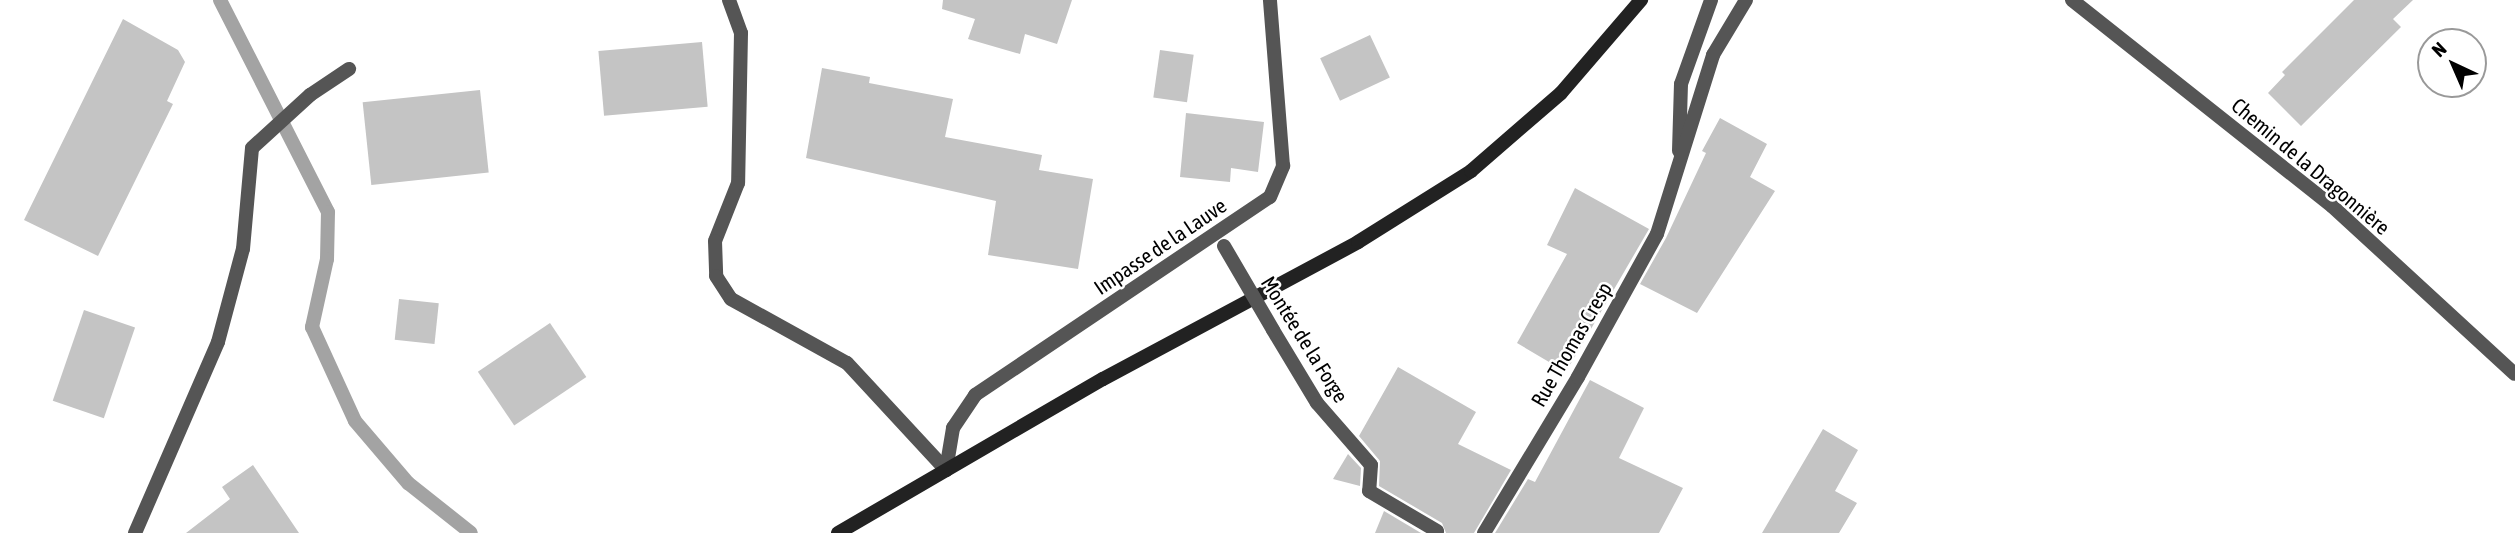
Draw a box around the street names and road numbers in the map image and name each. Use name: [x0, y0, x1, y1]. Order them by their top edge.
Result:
street label: Chemin de la Dragonnière: [2227, 92, 2395, 240]
street label: Impasse de la Lauve: [1089, 192, 1231, 300]
street label: Montée de la Forge: [1256, 271, 1354, 407]
street label: Rue Thomas Cresp: [1525, 277, 1617, 411]

